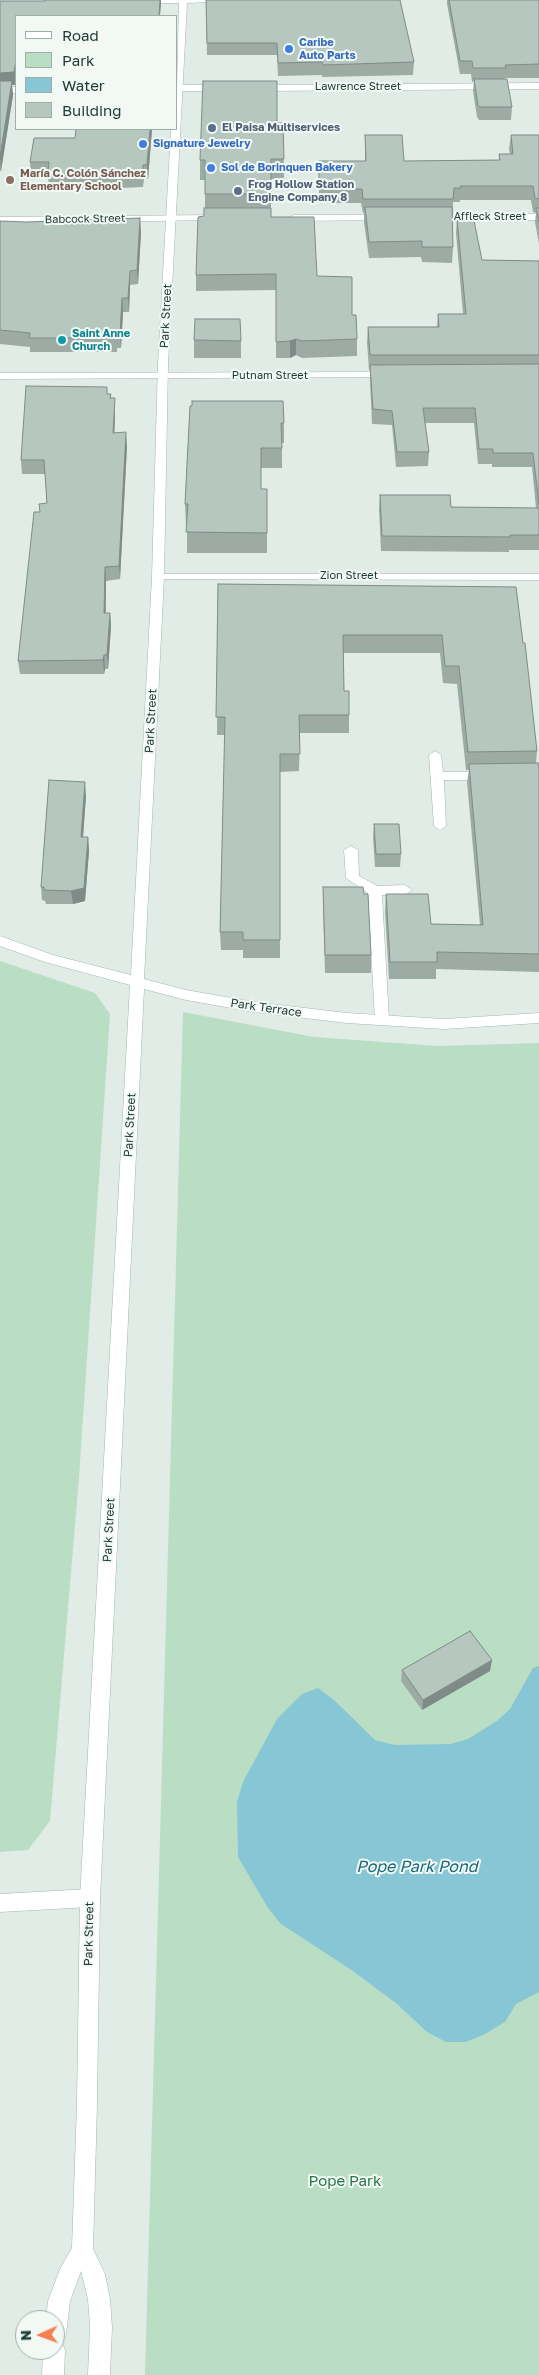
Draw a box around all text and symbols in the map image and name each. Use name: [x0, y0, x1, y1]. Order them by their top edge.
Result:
legend: [15, 15, 178, 130]
text: Road: [62, 26, 99, 44]
place label: Caribe Auto Parts: [299, 36, 356, 62]
marker: Caribe Auto Parts: [283, 43, 295, 55]
text: Park: [62, 51, 94, 69]
text: Water: [62, 76, 105, 94]
street label: Lawrence Street: [315, 80, 401, 94]
text: Building: [62, 101, 122, 119]
place label: El Paisa Multiservices: [222, 121, 340, 135]
marker: El Paisa Multiservices: [206, 122, 218, 134]
place label: Signature Jewelry: [153, 137, 251, 151]
marker: Signature Jewelry: [137, 138, 149, 150]
place label: Sol de Borinquen Bakery: [221, 161, 353, 175]
marker: Sol de Borinquen Bakery: [205, 162, 217, 174]
place label: María C. Colón Sánchez Elementary School: [20, 167, 146, 193]
marker: María C. Colón Sánchez Elementary School: [4, 174, 16, 186]
place label: Frog Hollow Station Engine Company 8: [248, 178, 354, 204]
marker: Frog Hollow Station Engine Company 8: [232, 185, 244, 197]
street label: Affleck Street: [454, 210, 526, 224]
street label: Babcock Street: [45, 212, 125, 226]
street label: Park Street: [157, 283, 175, 349]
place label: Saint Anne Church: [72, 327, 130, 353]
marker: Saint Anne Church: [56, 334, 68, 346]
street label: Putnam Street: [232, 369, 308, 383]
street label: Zion Street: [320, 569, 378, 583]
street label: Park Street: [142, 688, 160, 754]
street label: Park Terrace: [229, 996, 303, 1020]
street label: Park Street: [121, 1092, 139, 1158]
street label: Park Street: [100, 1497, 118, 1563]
water label: Pope Park Pond: [356, 1857, 478, 1877]
street label: Park Street: [81, 1902, 97, 1966]
park label: Pope Park: [309, 2172, 381, 2190]
north arrow: [15, 2310, 65, 2360]
text: N: [17, 2330, 34, 2341]

